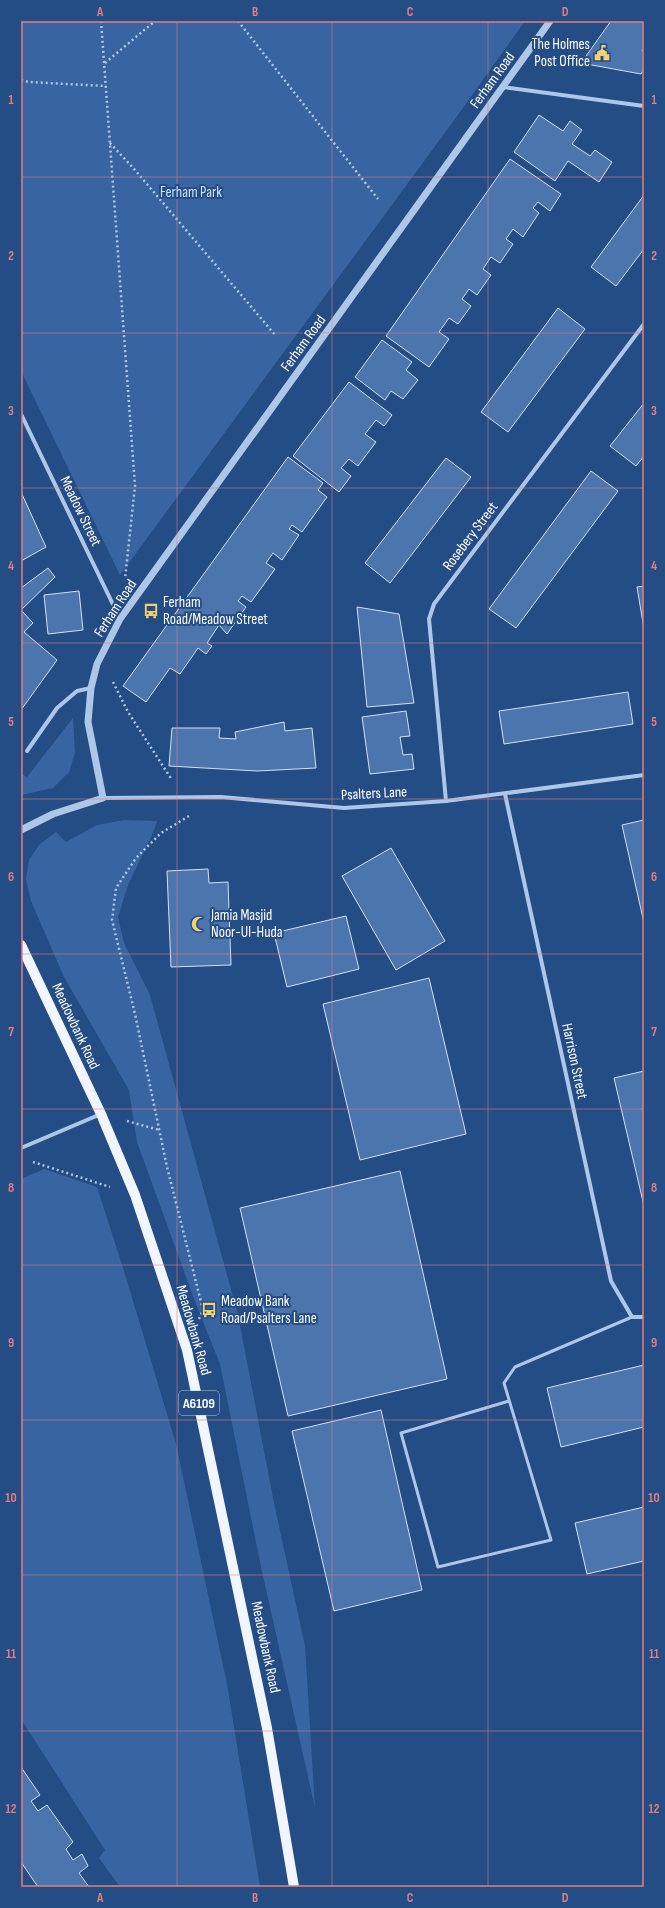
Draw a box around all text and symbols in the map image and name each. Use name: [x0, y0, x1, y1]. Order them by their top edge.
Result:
text: A: [96, 4, 104, 20]
text: B: [252, 4, 258, 20]
text: C: [407, 4, 414, 20]
text: D: [562, 4, 569, 20]
place label: The Holmes Post Office: [532, 35, 590, 71]
public building icon: The Holmes Post Office: [593, 44, 611, 62]
street label: Ferham Road: [466, 48, 519, 112]
text: 1: [8, 92, 14, 108]
text: 1: [651, 92, 657, 108]
park label: Ferham Park: [160, 183, 222, 202]
text: 2: [8, 248, 14, 264]
text: 2: [651, 248, 657, 264]
street label: Ferham Road: [277, 311, 330, 375]
text: 3: [8, 403, 14, 419]
text: 3: [651, 403, 657, 419]
street label: Meadow Street: [55, 473, 106, 550]
street label: Rosebery Street: [438, 498, 503, 574]
text: 4: [8, 558, 14, 574]
text: 4: [651, 558, 657, 574]
street label: Ferham Road: [90, 576, 141, 641]
place label: Ferham Road/Meadow Street: [163, 593, 268, 629]
bus stop icon: Ferham Road/Meadow Street: [142, 602, 160, 620]
text: 5: [8, 714, 14, 730]
text: 5: [651, 714, 657, 730]
street label: Psalters Lane: [340, 782, 408, 805]
text: 6: [8, 869, 14, 885]
text: 6: [651, 869, 657, 885]
place label: Jamia Masjid Noor-Ul-Huda: [210, 906, 283, 942]
mosque icon: Jamia Masjid Noor-Ul-Huda: [190, 915, 208, 933]
street label: Meadowbank Road: [47, 980, 104, 1072]
street label: Harrison Street: [557, 1022, 592, 1101]
text: 7: [8, 1024, 14, 1040]
text: 7: [651, 1024, 657, 1040]
text: 8: [8, 1180, 14, 1196]
text: 8: [651, 1180, 657, 1196]
street label: Meadowbank Road: [172, 1283, 215, 1377]
place label: Meadow Bank Road/Psalters Lane: [221, 1292, 317, 1328]
bus stop icon: Meadow Bank Road/Psalters Lane: [200, 1301, 218, 1319]
text: 9: [8, 1335, 14, 1351]
text: 9: [651, 1335, 657, 1351]
road number: A6109: [179, 1391, 219, 1415]
text: 10: [5, 1490, 17, 1506]
text: 10: [648, 1490, 660, 1506]
street label: Meadowbank Road: [247, 1600, 284, 1695]
text: 11: [6, 1646, 16, 1662]
text: 11: [649, 1646, 659, 1662]
text: 12: [6, 1801, 17, 1817]
text: 12: [649, 1801, 660, 1817]
text: A: [96, 1890, 104, 1906]
text: B: [252, 1890, 258, 1906]
text: C: [407, 1890, 414, 1906]
text: D: [562, 1890, 569, 1906]

